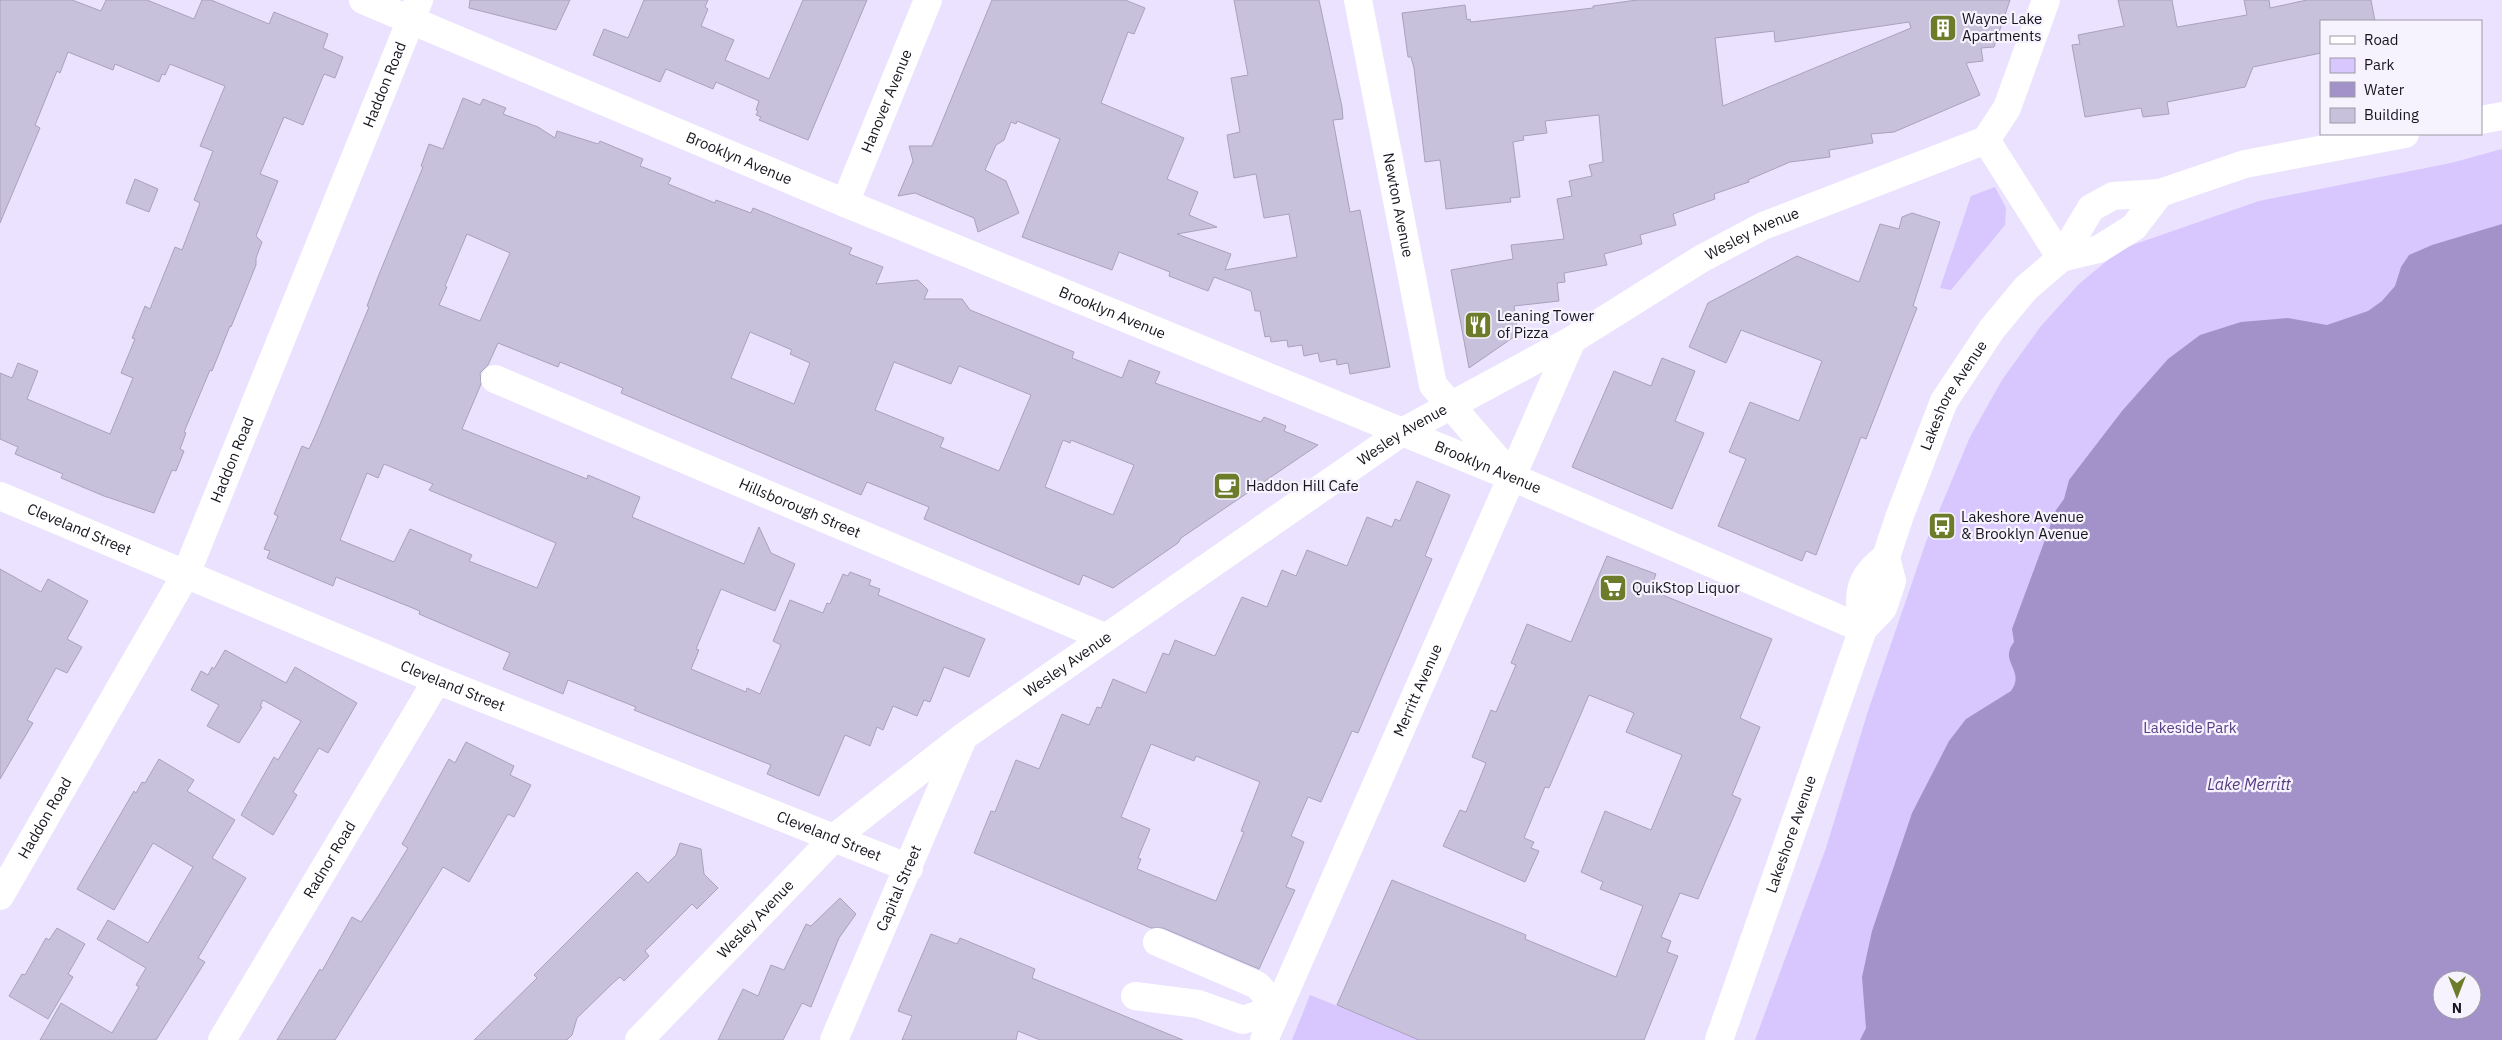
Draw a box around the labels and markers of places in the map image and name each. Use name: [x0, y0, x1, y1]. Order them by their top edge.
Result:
place label: Wayne Lake Apartments: [1962, 9, 2042, 45]
building icon: Wayne Lake Apartments: [1928, 13, 1958, 43]
place label: Leaning Tower of Pizza: [1497, 306, 1594, 342]
restaurant icon: Leaning Tower of Pizza: [1463, 310, 1493, 340]
cafe icon: Haddon Hill Cafe: [1212, 471, 1242, 501]
place label: Haddon Hill Cafe: [1246, 476, 1359, 495]
place label: Lakeshore Avenue & Brooklyn Avenue: [1961, 507, 2088, 543]
bus stop icon: Lakeshore Avenue & Brooklyn Avenue: [1927, 511, 1957, 541]
supermarket icon: QuikStop Liquor: [1598, 573, 1628, 603]
place label: QuikStop Liquor: [1632, 578, 1740, 597]

